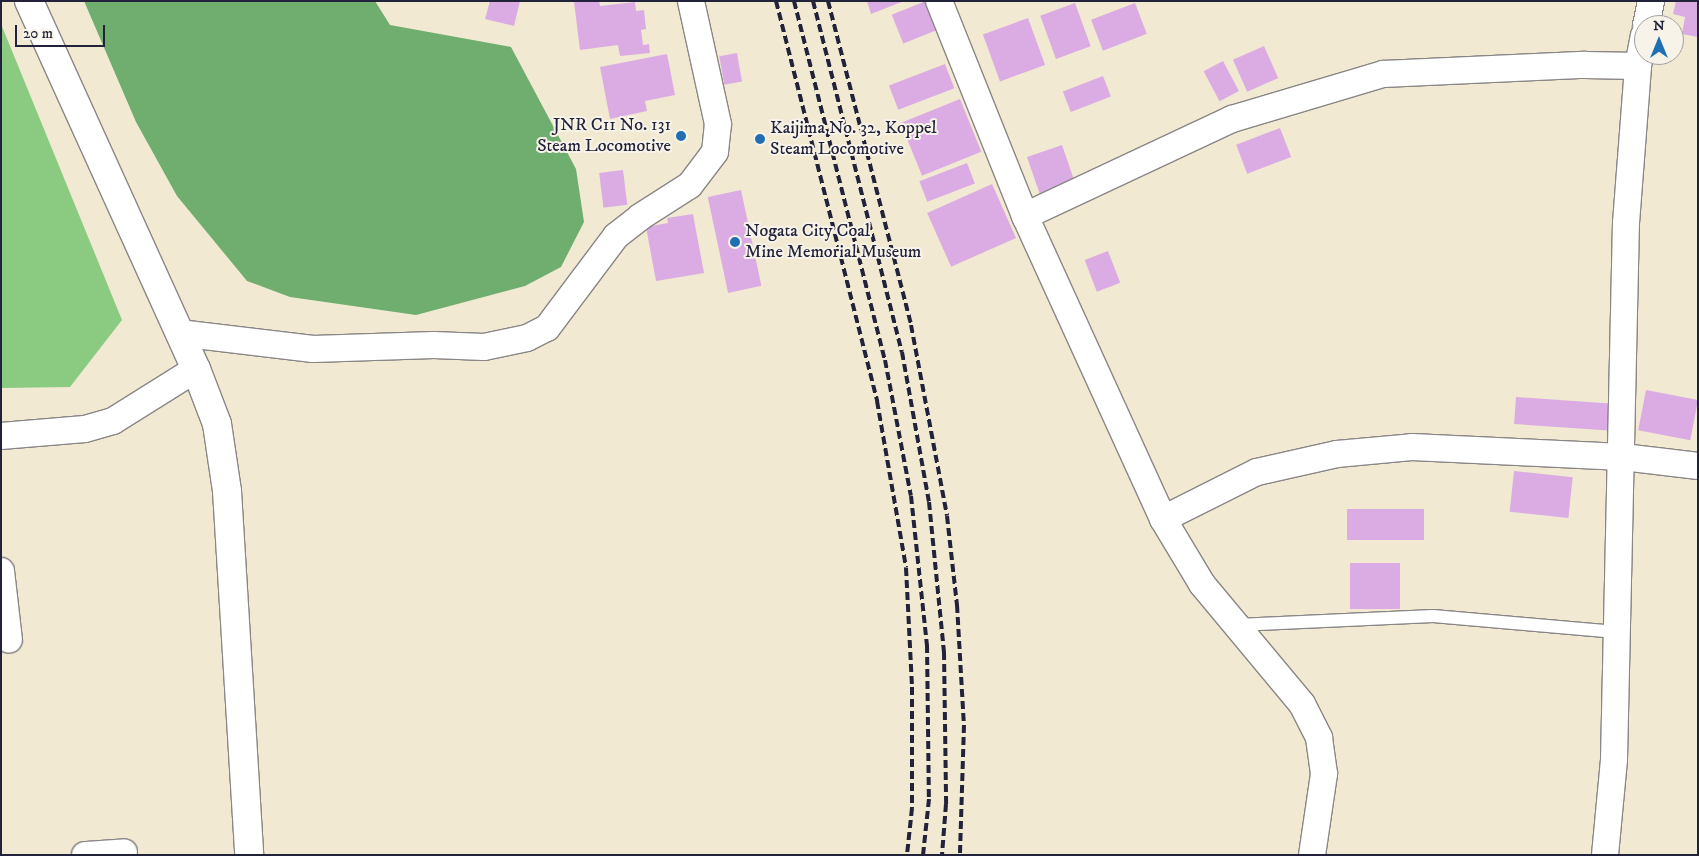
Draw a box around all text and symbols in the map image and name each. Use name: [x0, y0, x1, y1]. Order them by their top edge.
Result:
scale bar: [18, 15, 108, 47]
north arrow: [1634, 15, 1684, 65]
text: N: [1653, 17, 1665, 35]
text: 20 m: [23, 24, 53, 43]
place label: JNR C11 No. 131 Steam Locomotive: [537, 115, 671, 158]
place label: Kaijima No. 32, Koppel Steam Locomotive: [770, 118, 937, 160]
marker: JNR C11 No. 131 Steam Locomotive: [675, 130, 687, 142]
marker: Kaijima No. 32, Koppel Steam Locomotive: [754, 133, 766, 145]
place label: Nogata City Coal Mine Memorial Museum: [745, 221, 921, 264]
marker: Nogata City Coal Mine Memorial Museum: [729, 236, 741, 248]

